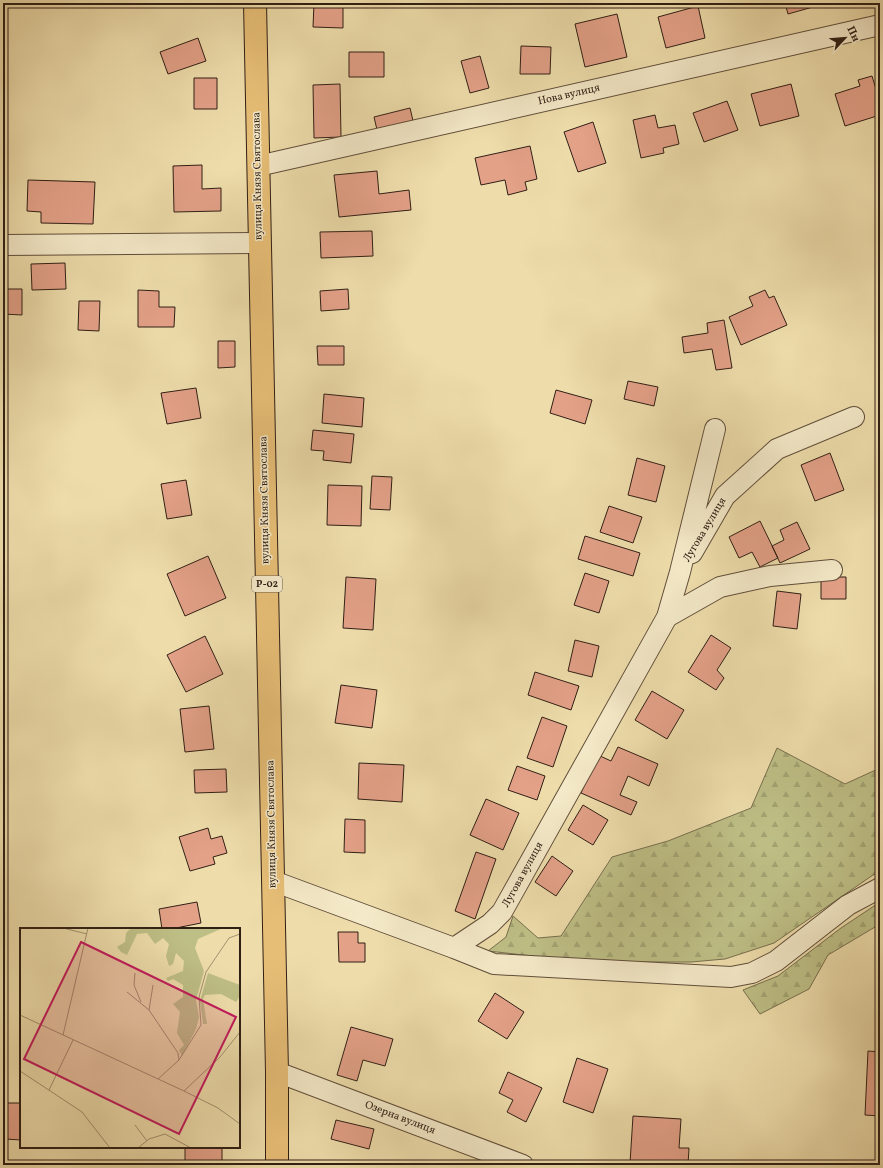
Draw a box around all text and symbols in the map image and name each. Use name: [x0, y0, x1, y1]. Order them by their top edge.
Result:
north arrow: [825, 18, 865, 58]
text: Пн: [842, 24, 863, 45]
street label: Нова вулиця: [536, 81, 602, 109]
street label: вулиця Князя Святослава: [249, 111, 267, 240]
street label: вулиця Князя Святослава: [256, 435, 274, 564]
street label: Лугова вулиця: [680, 495, 730, 565]
road number: Р-02: [252, 576, 282, 592]
street label: вулиця Князя Святослава: [263, 759, 281, 888]
street label: Лугова вулиця: [499, 839, 547, 911]
inset map: [20, 928, 240, 1148]
street label: Озерна вулиця: [362, 1098, 438, 1138]

